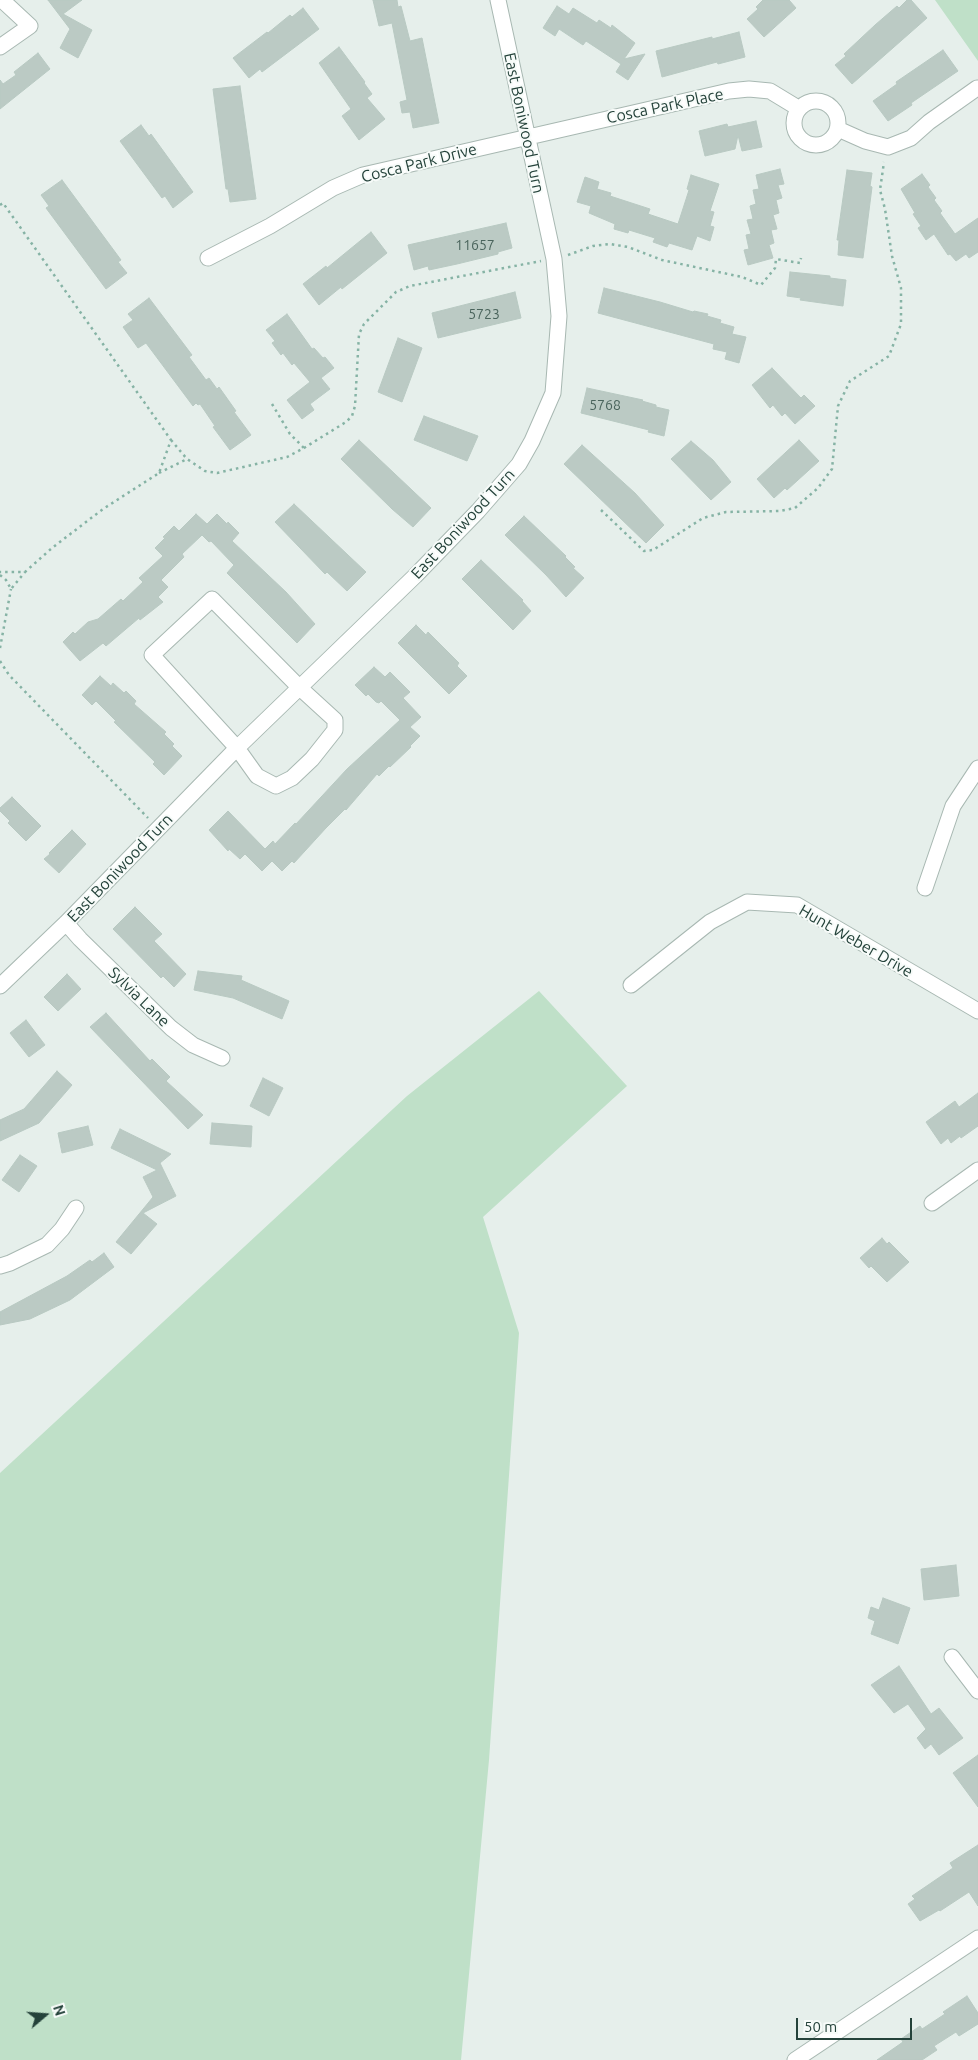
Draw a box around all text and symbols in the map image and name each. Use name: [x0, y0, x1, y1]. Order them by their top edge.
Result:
street label: East Boniwood Turn: [500, 51, 548, 195]
street label: Cosca Park Place: [605, 84, 725, 128]
street label: Cosca Park Drive: [359, 139, 479, 187]
house number: 11657: [455, 237, 495, 253]
house number: 5723: [468, 306, 500, 322]
house number: 5768: [589, 397, 621, 413]
street label: East Boniwood Turn: [407, 465, 519, 583]
street label: East Boniwood Turn: [63, 810, 177, 926]
street label: Hunt Weber Drive: [796, 901, 916, 981]
street label: Sylvia Lane: [104, 963, 174, 1031]
north arrow: [20, 1990, 70, 2040]
text: N: [50, 2003, 68, 2018]
scale bar: [798, 2008, 914, 2040]
text: 50 m: [804, 2018, 837, 2035]

